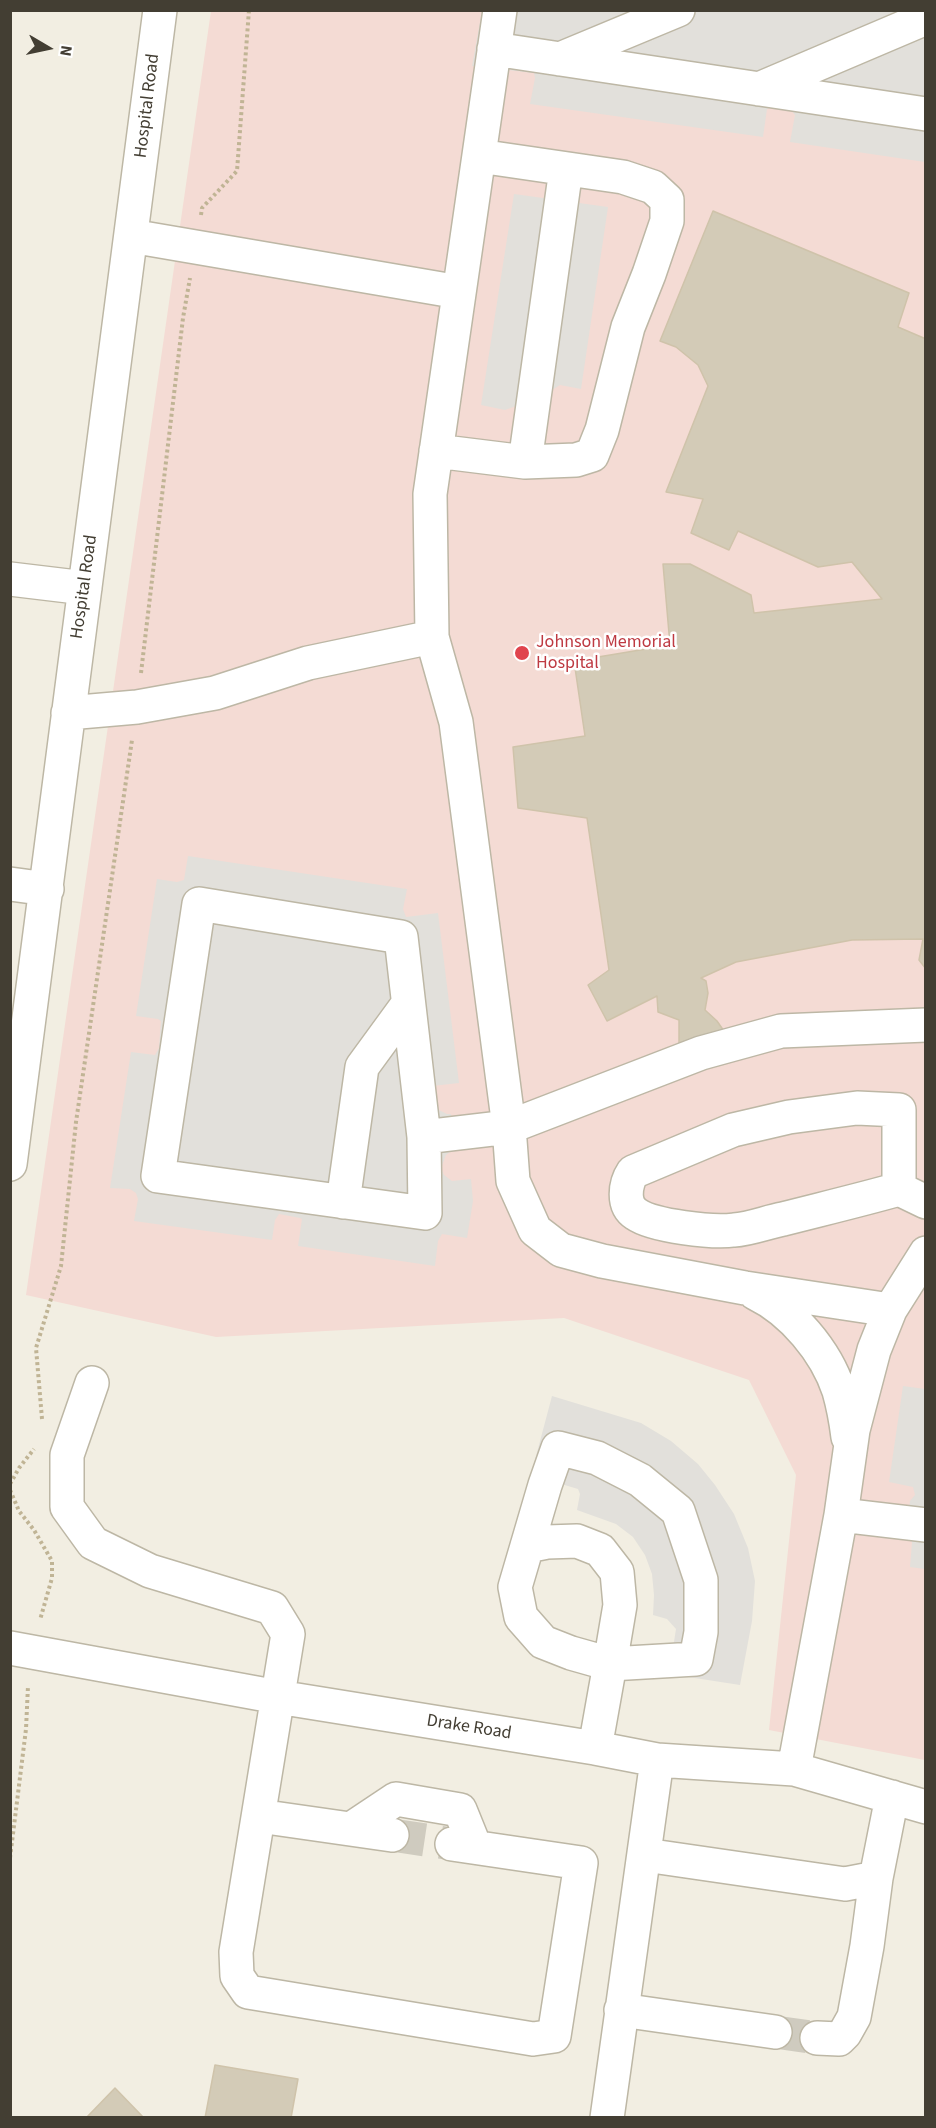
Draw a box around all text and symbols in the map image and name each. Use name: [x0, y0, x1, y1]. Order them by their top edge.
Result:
north arrow: [18, 18, 78, 78]
text: N: [54, 44, 77, 58]
street label: Hospital Road: [131, 53, 165, 159]
street label: Hospital Road: [67, 534, 103, 640]
place label: Johnson Memorial Hospital: [536, 632, 676, 674]
marker: Johnson Memorial Hospital: [513, 644, 531, 662]
street label: Drake Road: [425, 1711, 513, 1745]

